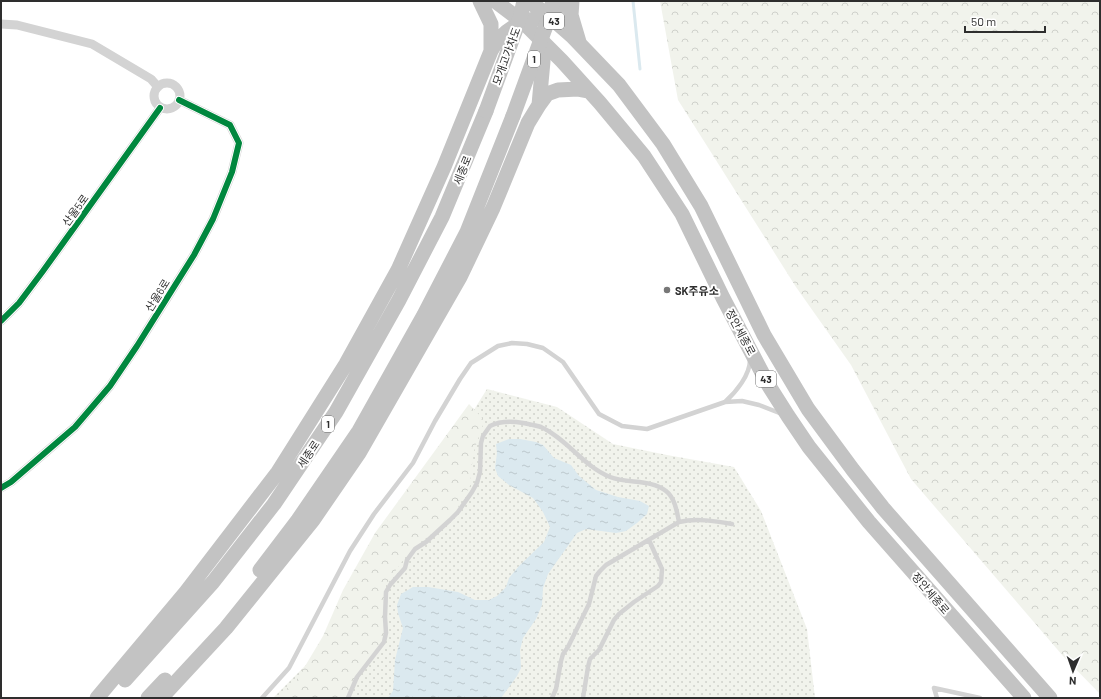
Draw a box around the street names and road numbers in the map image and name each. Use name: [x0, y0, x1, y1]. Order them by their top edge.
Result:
road number: 43: [544, 13, 564, 29]
street label: 모개고가차도: [490, 25, 522, 87]
road number: 1: [528, 51, 540, 67]
street label: 세종로: [450, 153, 474, 187]
street label: 산울5로: [59, 192, 91, 228]
street label: 산울6로: [142, 276, 172, 314]
street label: 정안세종로: [723, 307, 759, 357]
road number: 43: [756, 371, 776, 387]
road number: 1: [322, 416, 334, 432]
street label: 세종로: [294, 438, 322, 470]
street label: 정안세종로: [909, 570, 953, 616]

